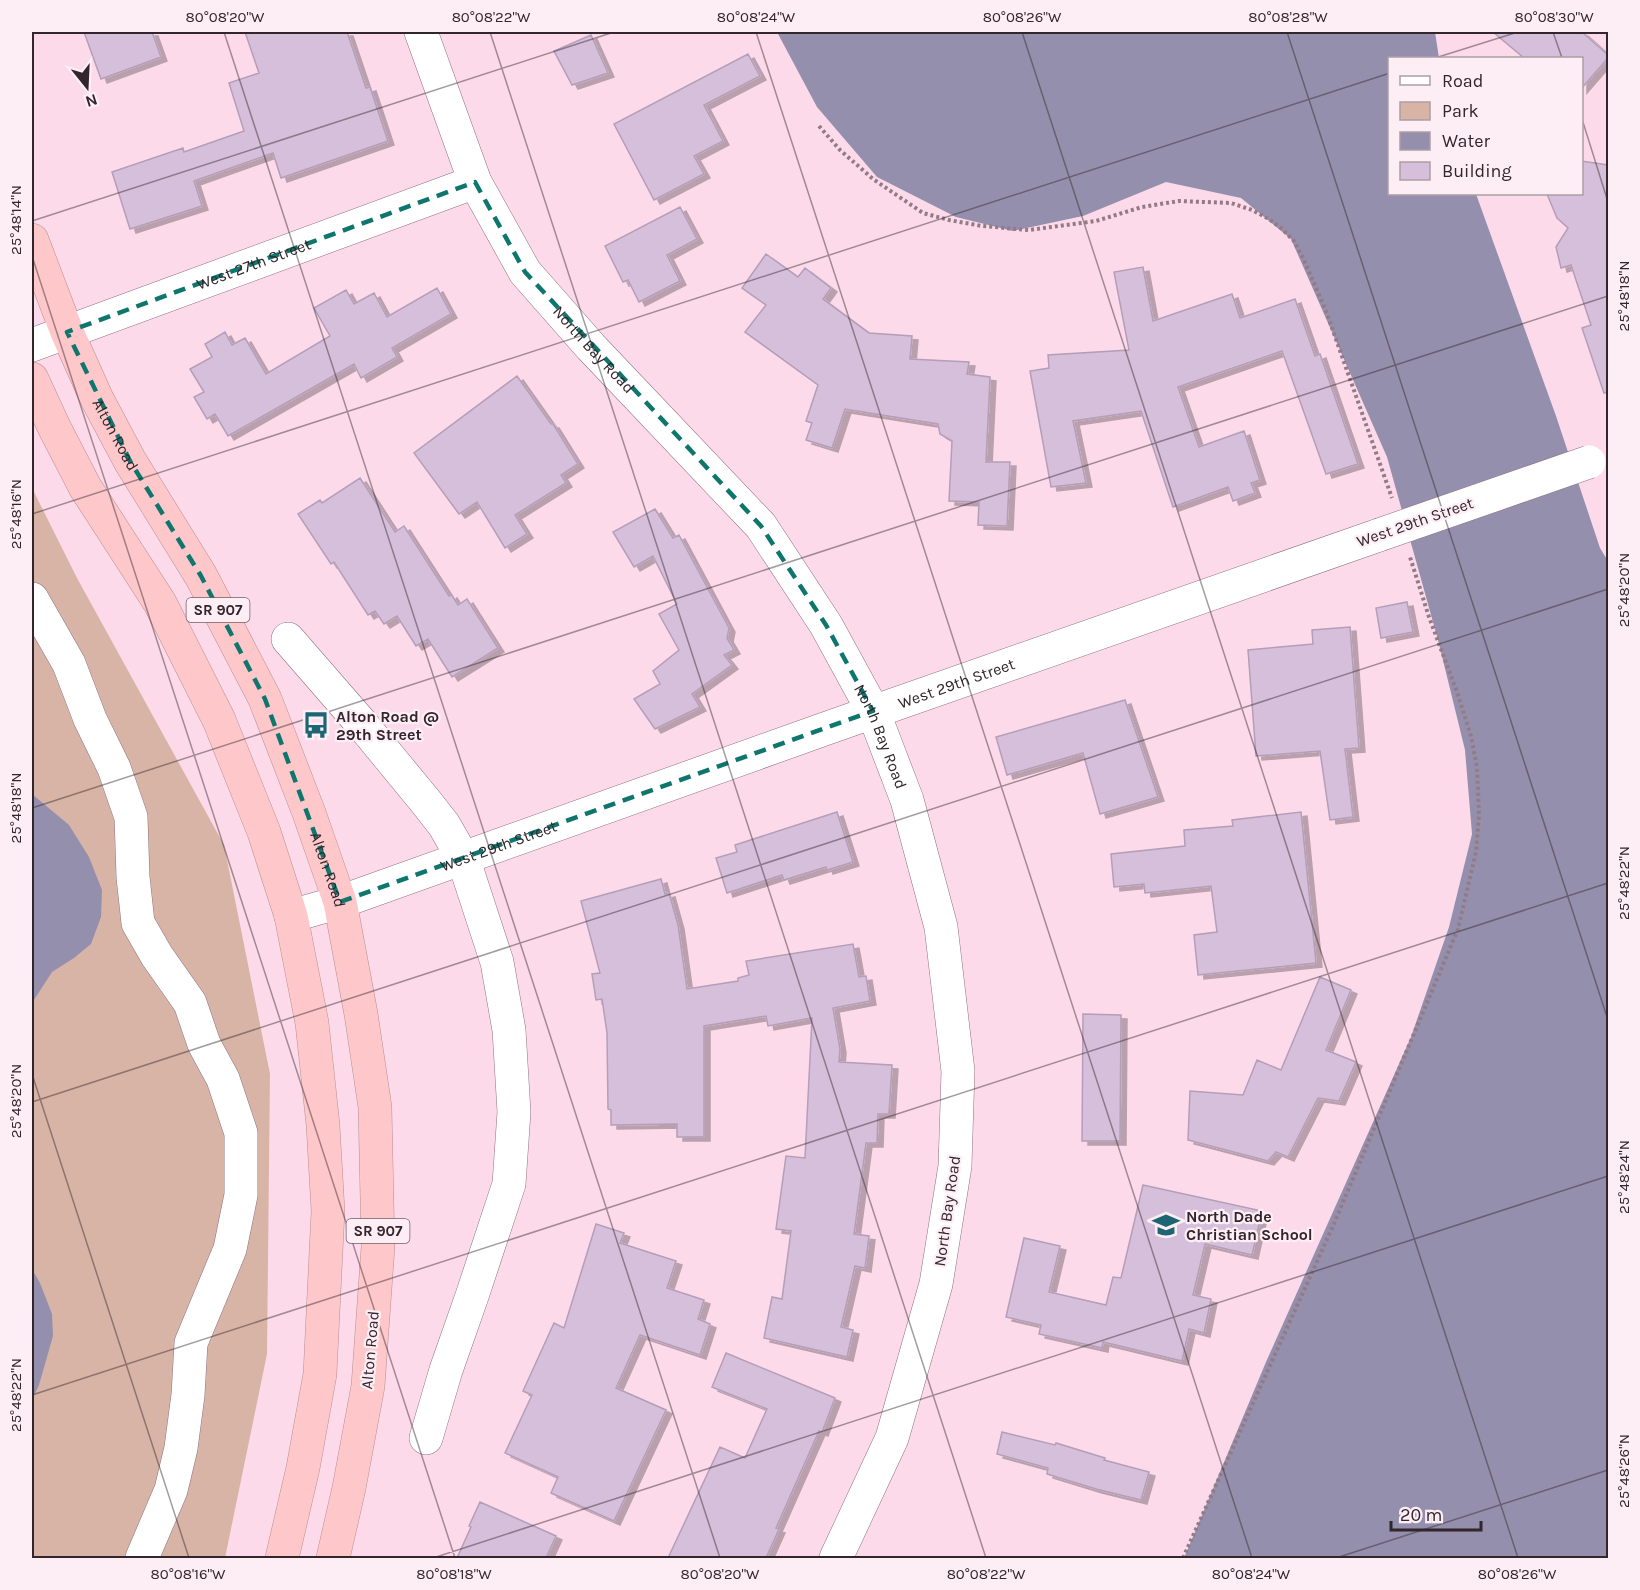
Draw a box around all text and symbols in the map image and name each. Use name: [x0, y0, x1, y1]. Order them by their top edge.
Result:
text: 80°08'20"W: [186, 8, 265, 26]
text: 80°08'22"W: [452, 8, 531, 26]
text: 80°08'24"W: [717, 8, 796, 26]
text: 80°08'26"W: [983, 8, 1062, 26]
text: 80°08'28"W: [1248, 8, 1328, 26]
text: 80°08'30"W: [1514, 8, 1594, 26]
north arrow: [57, 57, 117, 117]
legend: [1388, 57, 1583, 195]
text: Road: [1442, 70, 1483, 92]
text: N: [83, 90, 100, 112]
text: Park: [1442, 100, 1479, 122]
text: Water: [1442, 130, 1490, 152]
text: Building: [1442, 160, 1512, 182]
text: 25°48'14"N: [7, 185, 25, 255]
street label: West 27th Street: [194, 234, 313, 293]
text: 25°48'18"N: [1615, 261, 1633, 331]
street label: North Bay Road: [549, 302, 639, 397]
street label: Alton Road: [89, 395, 143, 474]
text: 25°48'16"N: [7, 479, 25, 549]
street label: West 29th Street: [1354, 493, 1476, 551]
text: 25°48'20"N: [1615, 553, 1633, 627]
road number: SR 907: [186, 598, 250, 622]
street label: West 29th Street: [895, 654, 1017, 712]
street label: North Bay Road: [851, 681, 911, 791]
place label: Alton Road @ 29th Street: [336, 707, 439, 744]
bus stop icon: Alton Road @ 29th Street: [301, 710, 331, 740]
text: 25°48'18"N: [7, 773, 25, 843]
street label: West 29th Street: [437, 816, 559, 875]
street label: Alton Road: [307, 829, 350, 909]
text: 25°48'22"N: [1615, 846, 1633, 920]
text: 25°48'20"N: [7, 1064, 25, 1138]
text: 25°48'24"N: [1615, 1140, 1633, 1214]
street label: North Bay Road: [930, 1154, 964, 1268]
place label: North Dade Christian School: [1186, 1207, 1313, 1244]
school or university icon: North Dade Christian School: [1151, 1210, 1181, 1240]
road number: SR 907: [346, 1219, 410, 1243]
street label: Alton Road: [357, 1310, 383, 1390]
text: 25°48'22"N: [7, 1358, 25, 1432]
text: 25°48'26"N: [1615, 1434, 1633, 1508]
scale bar: [1391, 1494, 1481, 1532]
text: 20 m: [1400, 1504, 1442, 1526]
text: 80°08'16"W: [151, 1565, 226, 1583]
text: 80°08'18"W: [416, 1565, 492, 1583]
text: 80°08'20"W: [681, 1565, 760, 1583]
text: 80°08'22"W: [947, 1565, 1026, 1583]
text: 80°08'24"W: [1212, 1565, 1291, 1583]
text: 80°08'26"W: [1478, 1565, 1557, 1583]

